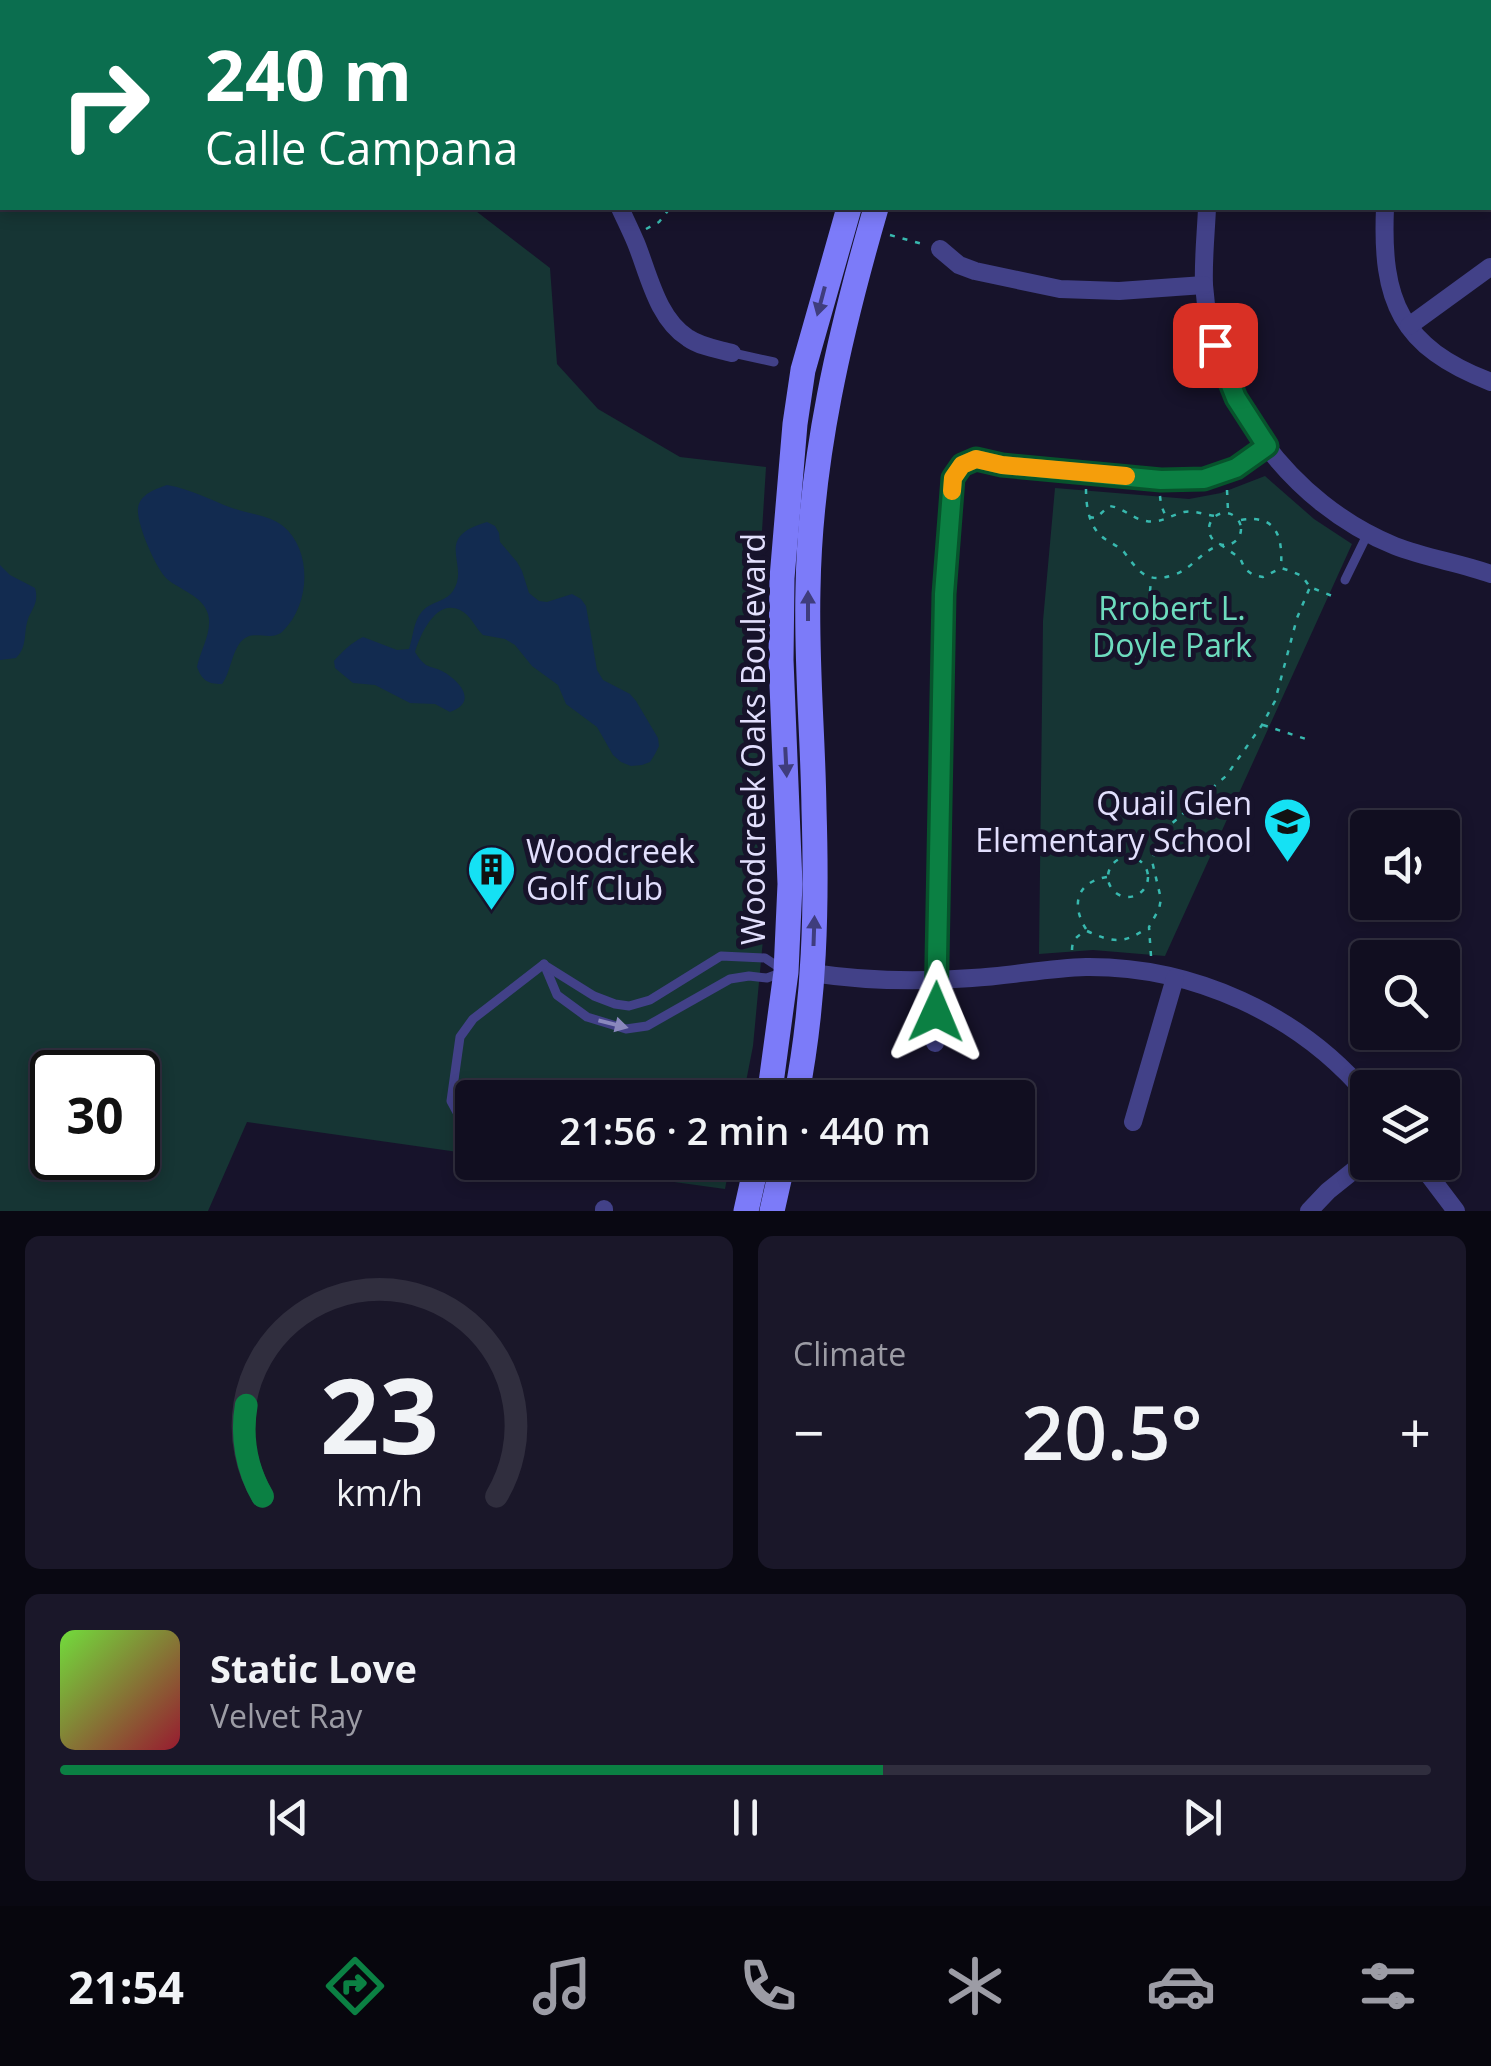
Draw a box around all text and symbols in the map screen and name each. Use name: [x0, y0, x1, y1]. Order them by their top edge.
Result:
text: 240 m: [205, 26, 412, 122]
icon: right: [40, 40, 170, 170]
text: Calle Campana: [205, 117, 518, 178]
one-way arrow: [813, 286, 829, 317]
pin: [1173, 303, 1258, 388]
icon: arrive: [1188, 318, 1243, 373]
street label: Woodcreek Oaks Boulevard: [731, 533, 774, 945]
park label: Rrobert L. Doyle Park: [1092, 586, 1252, 666]
one-way arrow: [800, 590, 816, 622]
one-way arrow: [778, 747, 794, 779]
place label: Quail Glen Elementary School: [975, 781, 1252, 861]
school or university icon: Quail Glen Elementary School: [1261, 796, 1313, 864]
map controls: [1350, 810, 1460, 1180]
button: sound: [1350, 810, 1460, 920]
place label: Woodcreek Golf Club: [526, 829, 695, 909]
building icon: Woodcreek Golf Club: [465, 844, 517, 912]
one-way arrow: [806, 915, 822, 947]
button: search: [1350, 940, 1460, 1050]
position arrow: [884, 960, 988, 1064]
one-way arrow: [598, 1017, 629, 1032]
speed limit sign: 30: [30, 1050, 160, 1180]
button: layers: [1350, 1070, 1460, 1180]
text: 21:56 · 2 min · 440 m: [559, 1104, 931, 1156]
text: Climate: [793, 1332, 906, 1375]
text: 23: [320, 1343, 438, 1484]
text: 20.5°: [1021, 1380, 1203, 1482]
text: −: [793, 1394, 824, 1469]
text: +: [1400, 1394, 1431, 1469]
text: km/h: [336, 1468, 422, 1516]
text: Static Love: [210, 1642, 417, 1694]
text: Velvet Ray: [210, 1694, 362, 1737]
icon: previous: [261, 1790, 316, 1845]
icon: pause: [718, 1790, 773, 1845]
icon: next: [1175, 1790, 1230, 1845]
icon: directions: [320, 1951, 390, 2021]
icon: music: [527, 1951, 597, 2021]
icon: phone: [733, 1951, 803, 2021]
icon: climate: [940, 1951, 1010, 2021]
icon: car: [1146, 1951, 1216, 2021]
icon: filters: [1353, 1951, 1423, 2021]
text: 21:54: [68, 1956, 184, 2017]

